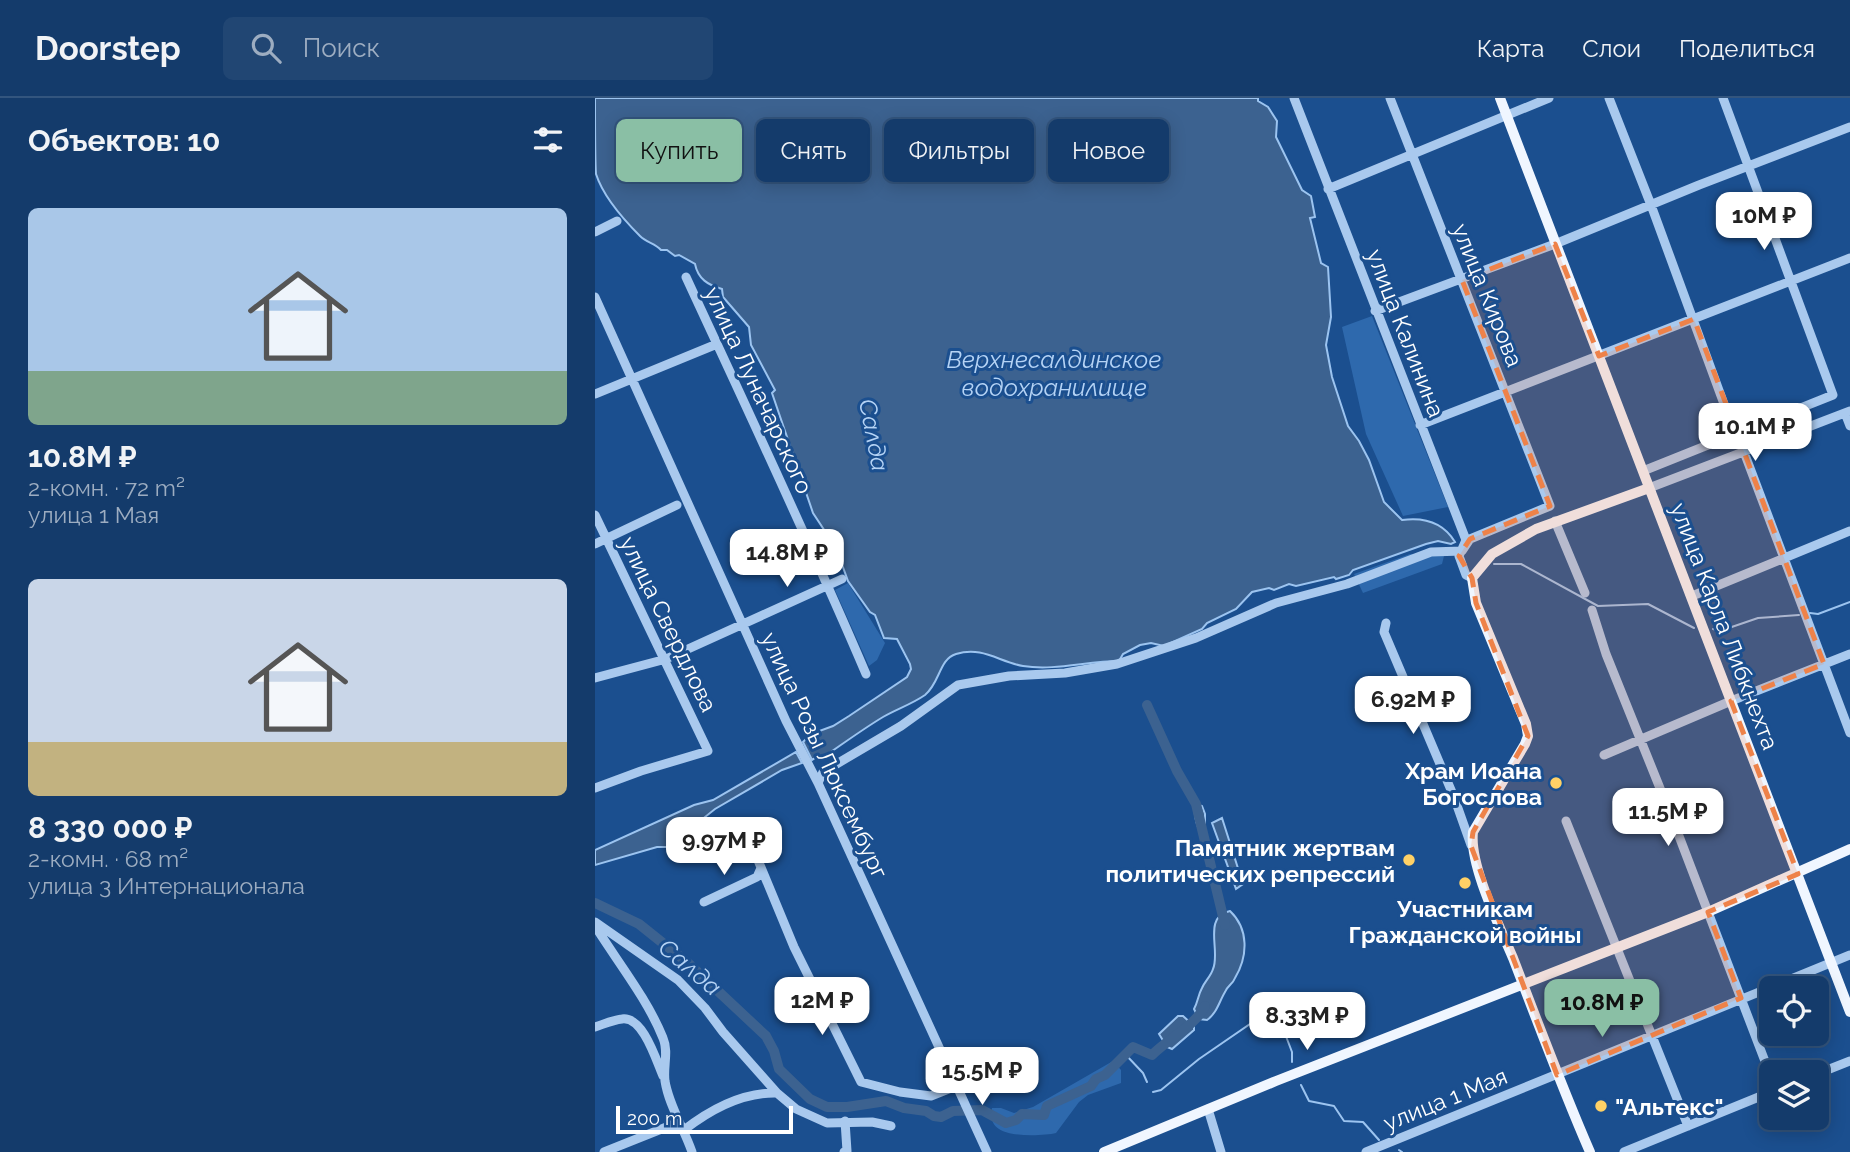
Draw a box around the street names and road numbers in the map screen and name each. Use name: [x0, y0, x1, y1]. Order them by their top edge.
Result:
street label: улица Кирова: [1447, 220, 1529, 370]
street label: улица Калинина: [1362, 245, 1450, 421]
street label: улица Луначарского: [699, 282, 819, 498]
street label: улица Карла Либкнехта: [1665, 499, 1785, 753]
street label: улица Свердлова: [615, 532, 723, 716]
street label: улица Розы Люксембург: [756, 628, 894, 882]
street label: улица 1 Мая: [1379, 1062, 1511, 1136]

